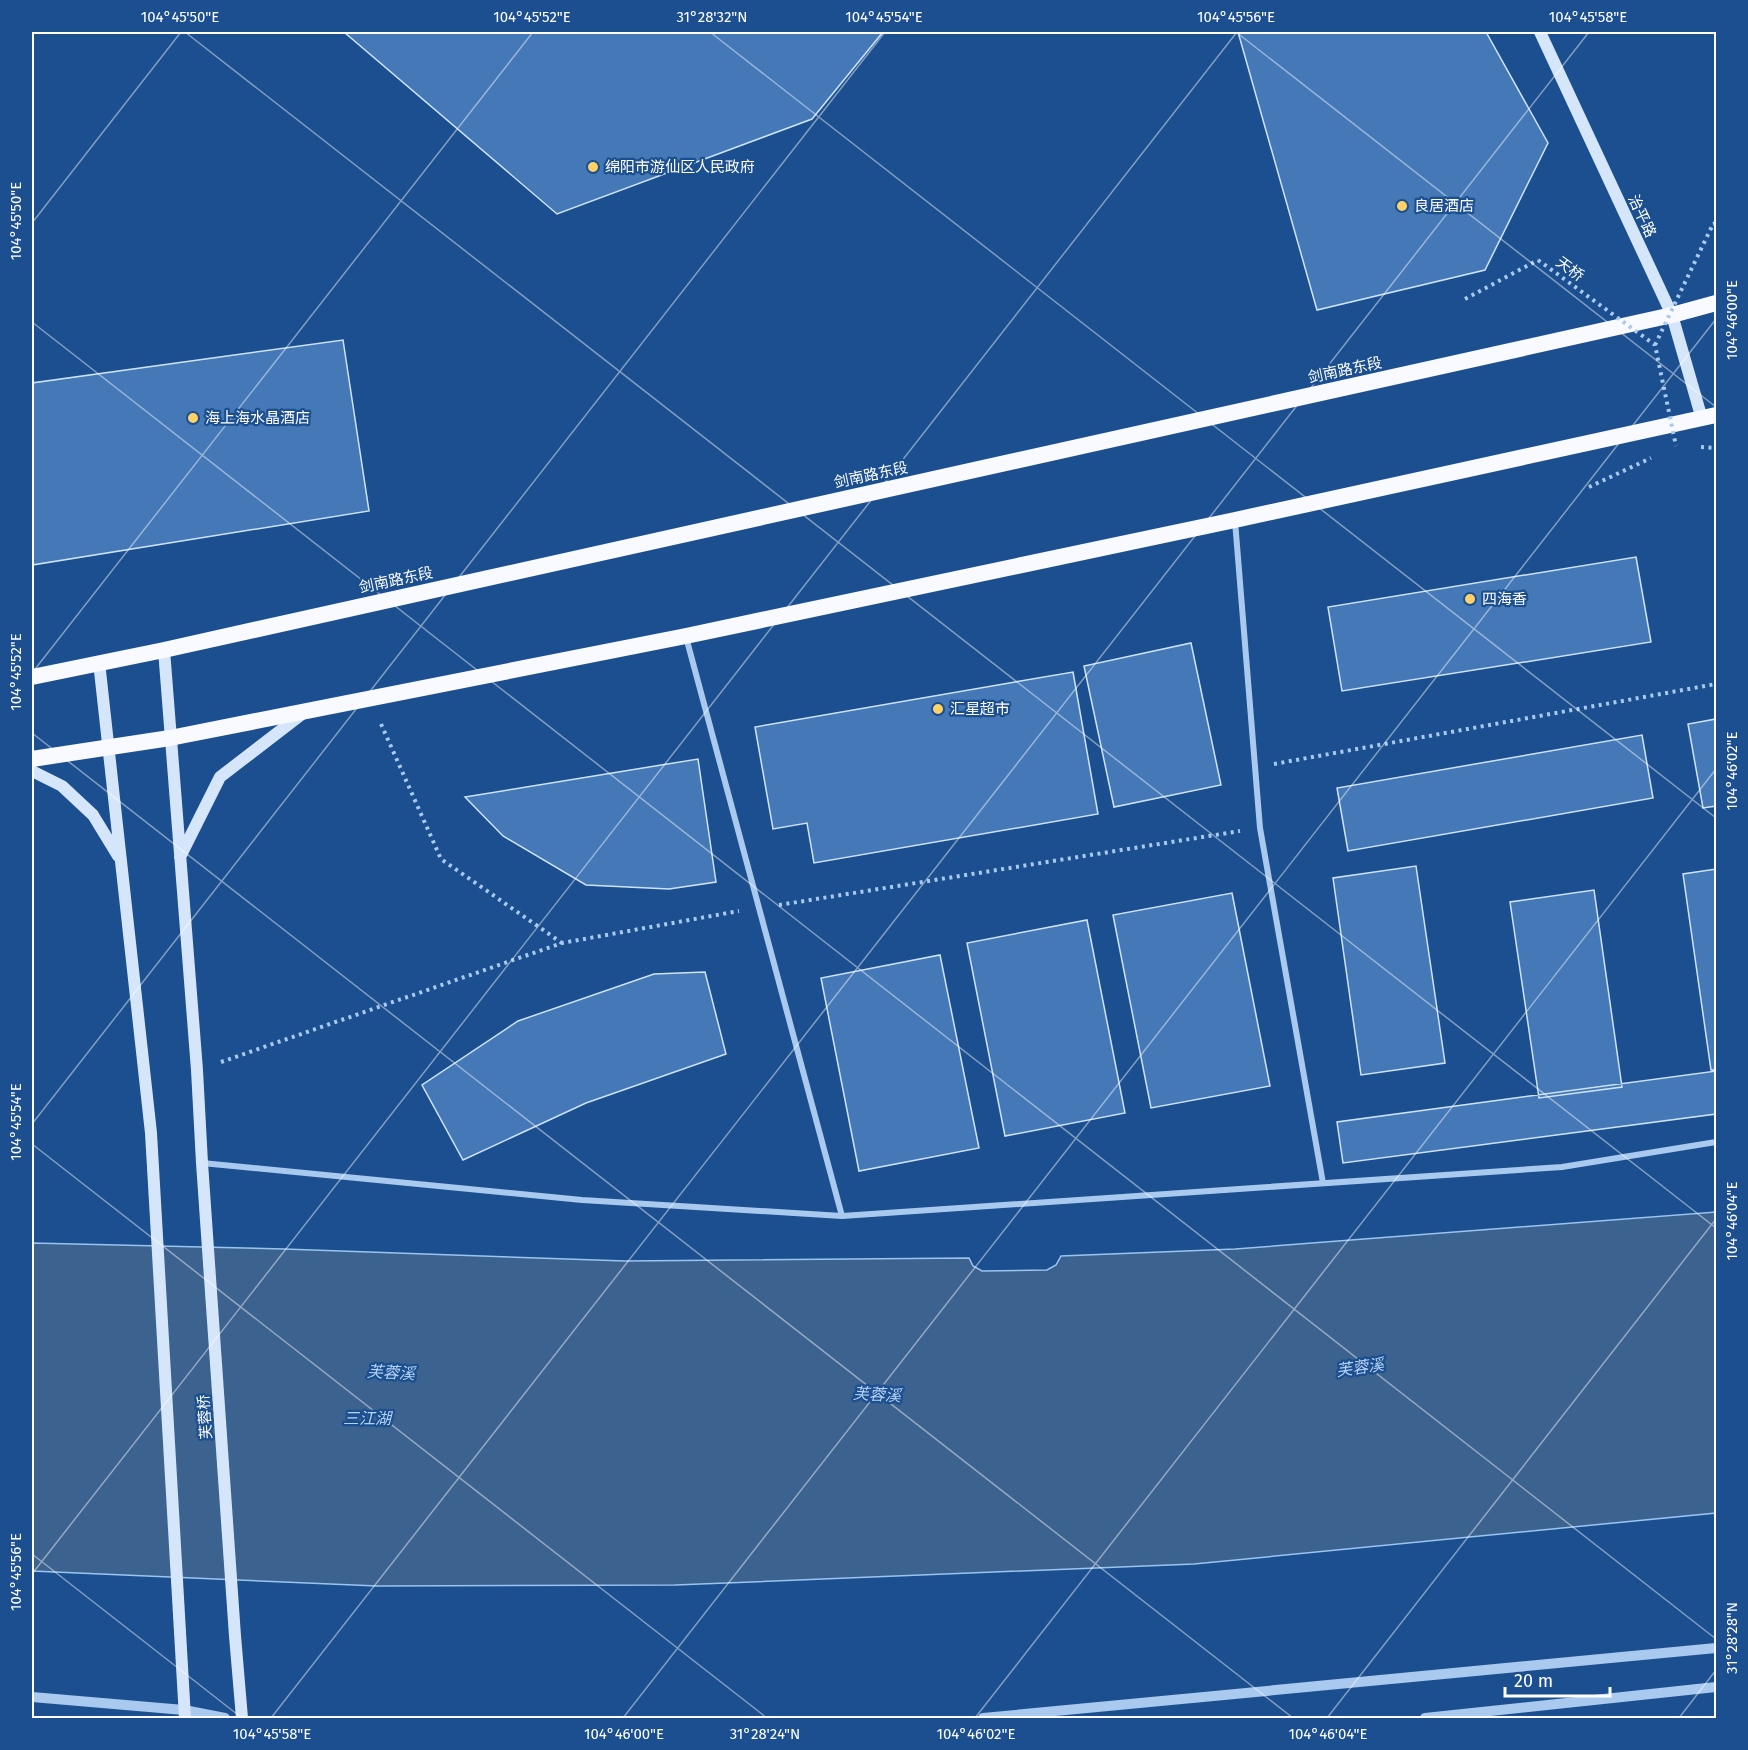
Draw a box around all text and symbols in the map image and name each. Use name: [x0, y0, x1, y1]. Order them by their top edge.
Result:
text: 104°45'50"E: [141, 8, 219, 26]
text: 104°45'52"E: [493, 8, 571, 26]
text: 31°28'32"N: [676, 8, 748, 26]
text: 104°45'54"E: [845, 8, 923, 26]
text: 104°45'56"E: [1197, 8, 1275, 26]
text: 104°45'58"E: [1549, 8, 1627, 26]
place label: 绵阳市游仙区人民政府: [605, 158, 755, 176]
marker: 绵阳市游仙区人民政府: [586, 160, 600, 174]
text: 104°45'50"E: [7, 182, 25, 260]
street label: 治平路: [1624, 192, 1660, 240]
place label: 良居酒店: [1414, 197, 1474, 215]
marker: 良居酒店: [1395, 199, 1409, 213]
street label: 天桥: [1553, 253, 1587, 285]
text: 104°46'00"E: [1723, 280, 1741, 360]
street label: 剑南路东段: [1306, 353, 1384, 387]
place label: 海上海水晶酒店: [205, 409, 310, 427]
marker: 海上海水晶酒店: [186, 411, 200, 425]
street label: 剑南路东段: [832, 458, 910, 492]
street label: 剑南路东段: [357, 563, 435, 597]
place label: 四海香: [1482, 590, 1527, 608]
marker: 四海香: [1463, 592, 1477, 606]
text: 104°45'52"E: [7, 633, 25, 711]
place label: 汇星超市: [950, 700, 1010, 718]
marker: 汇星超市: [931, 702, 945, 716]
text: 104°46'02"E: [1723, 731, 1741, 811]
text: 104°45'54"E: [7, 1083, 25, 1161]
text: 104°46'04"E: [1723, 1181, 1741, 1261]
water label: 芙蓉溪: [1335, 1354, 1387, 1380]
water label: 芙蓉溪: [367, 1362, 417, 1383]
water label: 芙蓉溪: [853, 1384, 903, 1405]
street label: 芙蓉桥: [194, 1394, 216, 1440]
water label: 三江湖: [343, 1409, 394, 1428]
text: 104°45'56"E: [7, 1533, 25, 1611]
text: 31°28'28"N: [1723, 1602, 1741, 1674]
scale bar: [1505, 1660, 1610, 1698]
text: 20 m: [1514, 1670, 1553, 1692]
text: 104°45'58"E: [233, 1725, 311, 1743]
text: 104°46'00"E: [584, 1725, 664, 1743]
text: 31°28'24"N: [730, 1725, 800, 1743]
text: 104°46'02"E: [936, 1725, 1016, 1743]
text: 104°46'04"E: [1288, 1725, 1368, 1743]

